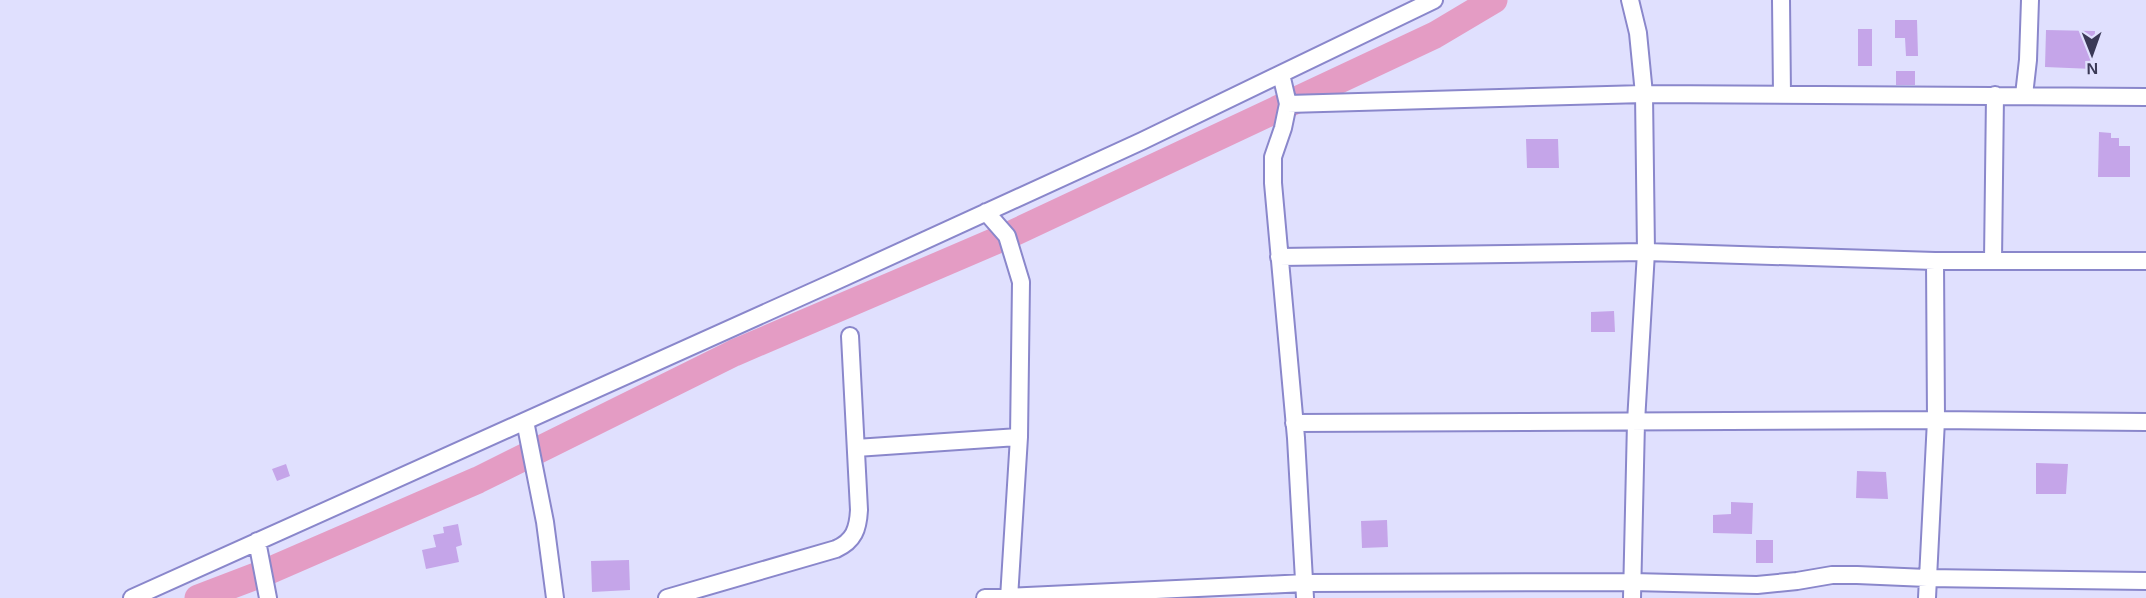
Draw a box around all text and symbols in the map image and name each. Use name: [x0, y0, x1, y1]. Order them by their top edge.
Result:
north arrow: [2062, 24, 2122, 84]
text: N: [2086, 60, 2098, 77]

